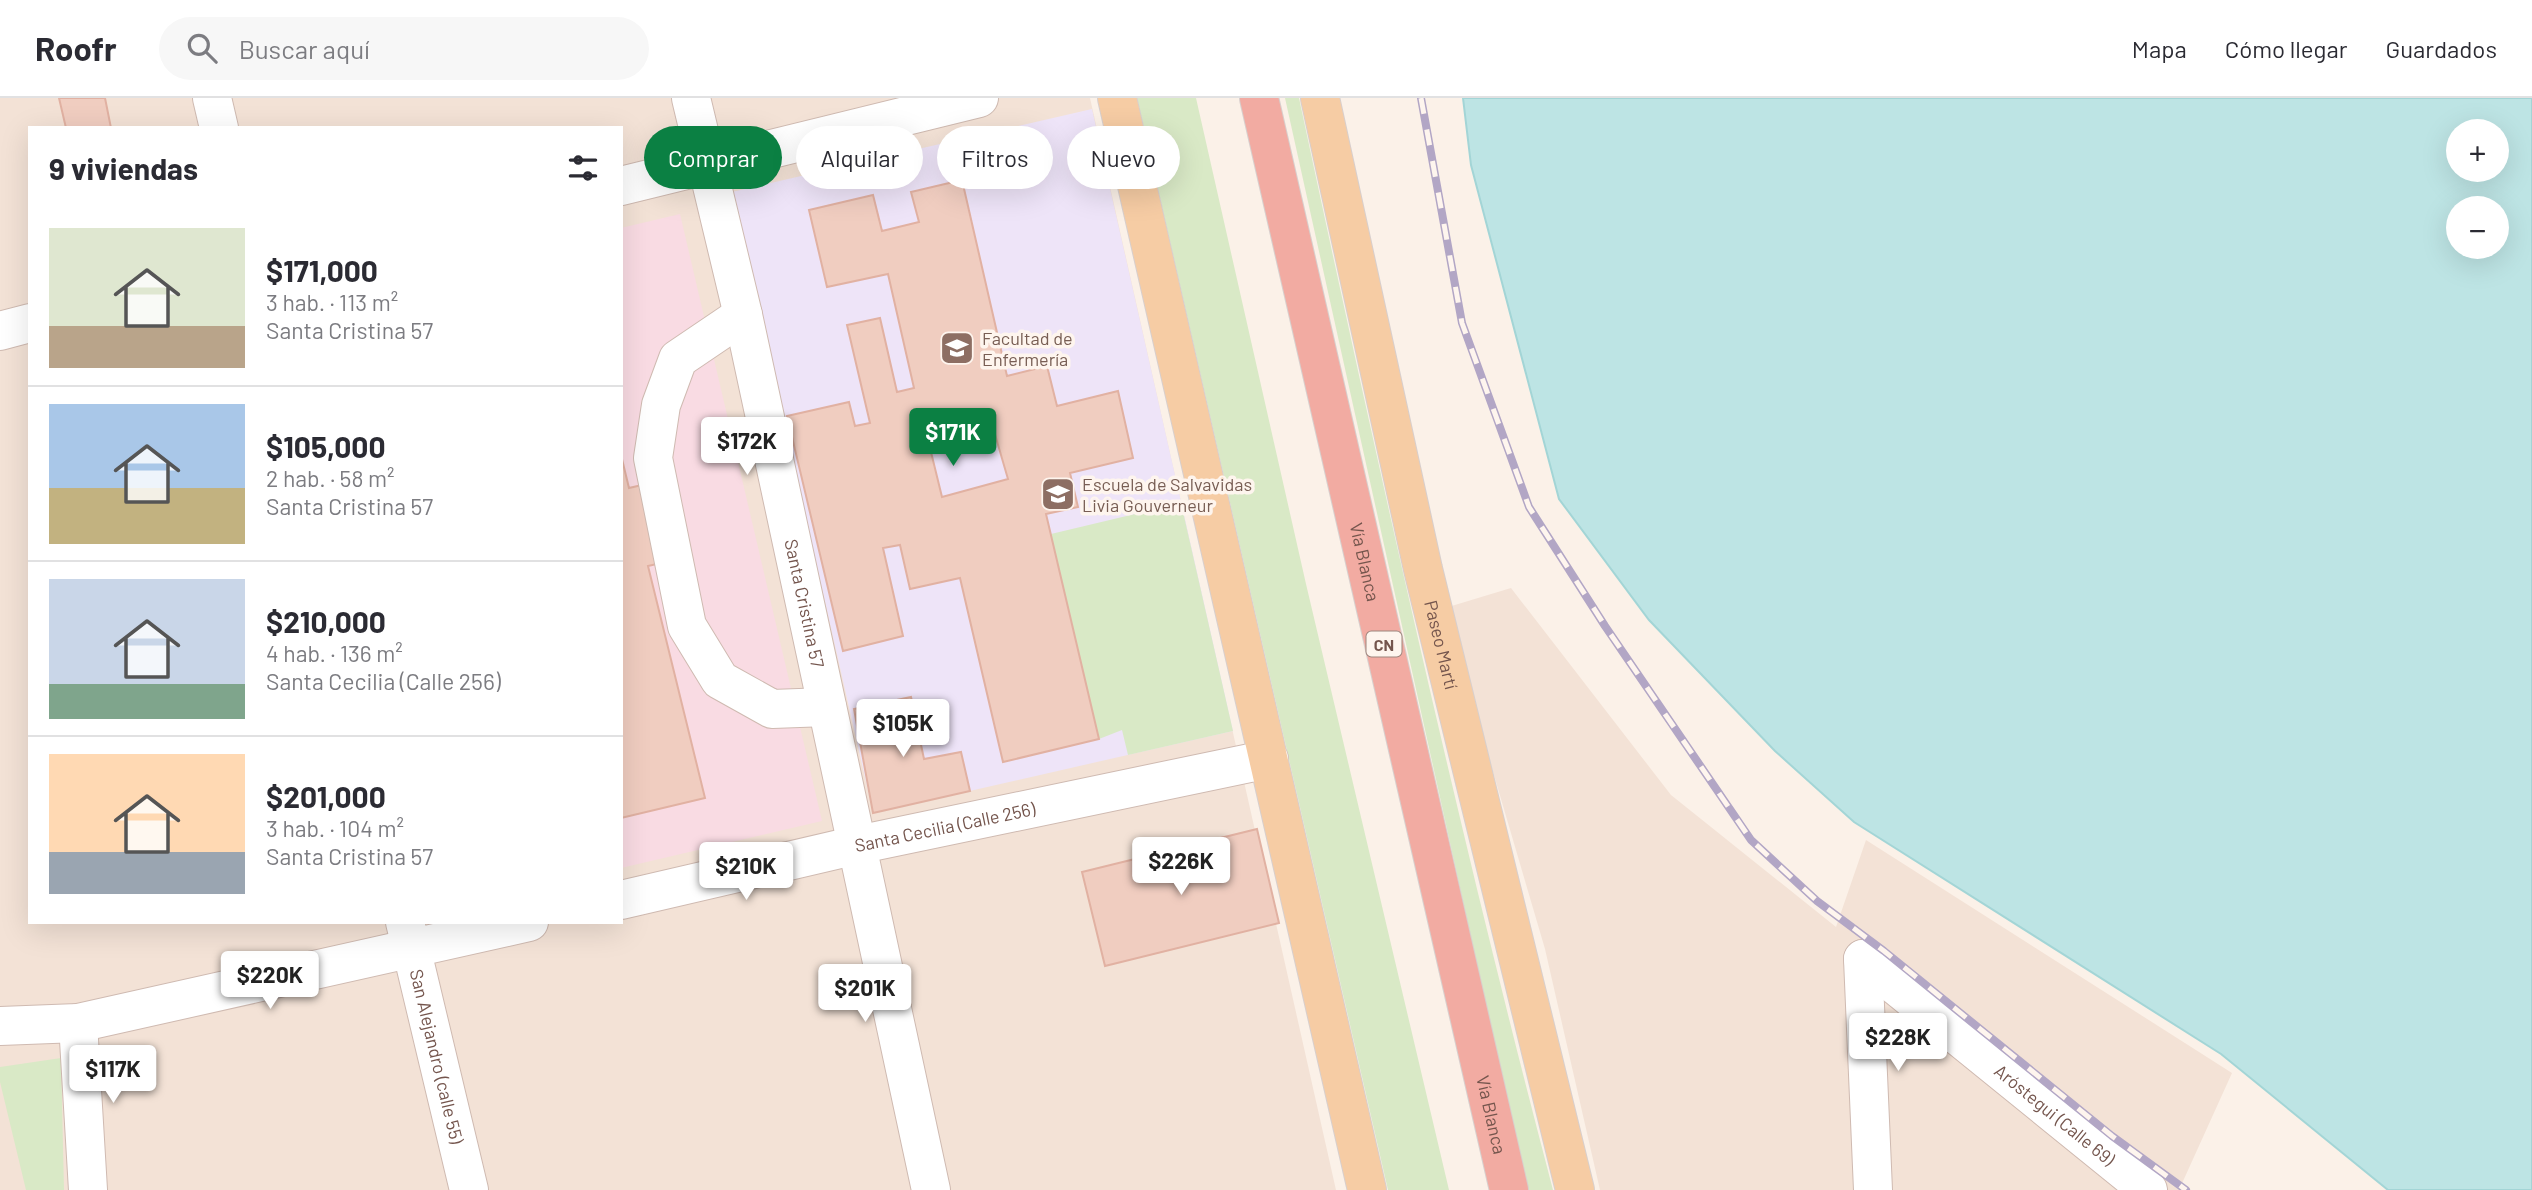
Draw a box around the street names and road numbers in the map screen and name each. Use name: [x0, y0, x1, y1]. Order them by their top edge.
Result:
street label: Vía Blanca: [1346, 521, 1385, 603]
street label: Santa Cristina 57: [780, 537, 830, 670]
street label: Paseo Martí: [1420, 598, 1463, 692]
road number: CN: [1366, 632, 1402, 656]
street label: Santa Cecilia (Calle 256): [853, 797, 1037, 856]
street label: San Alejandro (calle 55): [406, 967, 469, 1146]
street label: Aróstegui (Calle 69): [1990, 1059, 2120, 1170]
street label: Vía Blanca: [1472, 1073, 1511, 1156]

